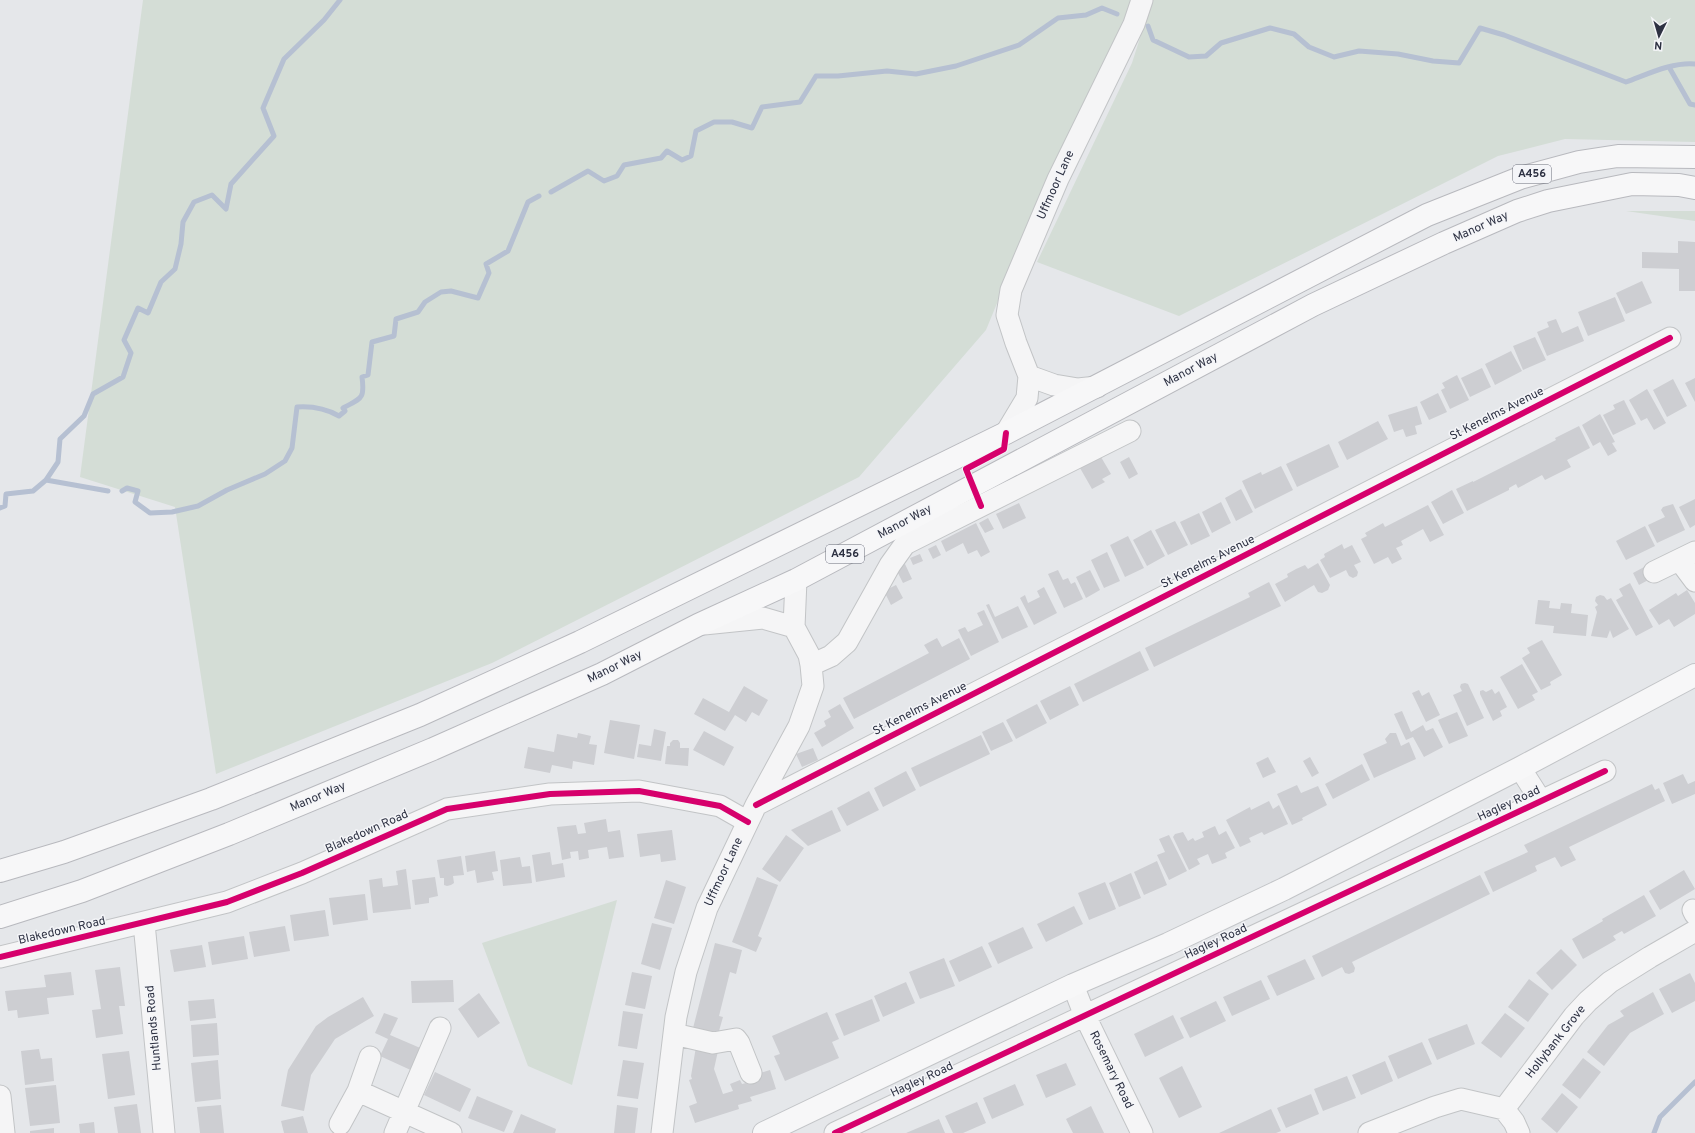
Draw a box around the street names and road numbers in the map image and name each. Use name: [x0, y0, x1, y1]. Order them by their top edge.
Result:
street label: Uffmoor Lane: [1034, 148, 1078, 222]
road number: A456: [1513, 165, 1551, 183]
street label: Manor Way: [1451, 208, 1511, 246]
street label: Manor Way: [1161, 349, 1221, 391]
street label: St Kenelms Avenue: [1447, 383, 1547, 445]
street label: Manor Way: [875, 501, 935, 543]
street label: St Kenelms Avenue: [1158, 531, 1258, 593]
road number: A456: [826, 545, 864, 563]
street label: Manor Way: [585, 647, 645, 687]
street label: St Kenelms Avenue: [870, 678, 970, 740]
street label: Manor Way: [288, 778, 348, 816]
street label: Hagley Road: [1475, 782, 1543, 826]
street label: Blakedown Road: [323, 807, 411, 857]
street label: Uffmoor Lane: [701, 835, 747, 909]
street label: Blakedown Road: [17, 913, 107, 949]
street label: Hagley Road: [1182, 920, 1250, 964]
street label: Huntlands Road: [142, 985, 166, 1071]
street label: Hollybank Grove: [1522, 1002, 1590, 1082]
street label: Rosemary Road: [1085, 1028, 1137, 1112]
street label: Hagley Road: [888, 1058, 956, 1102]

